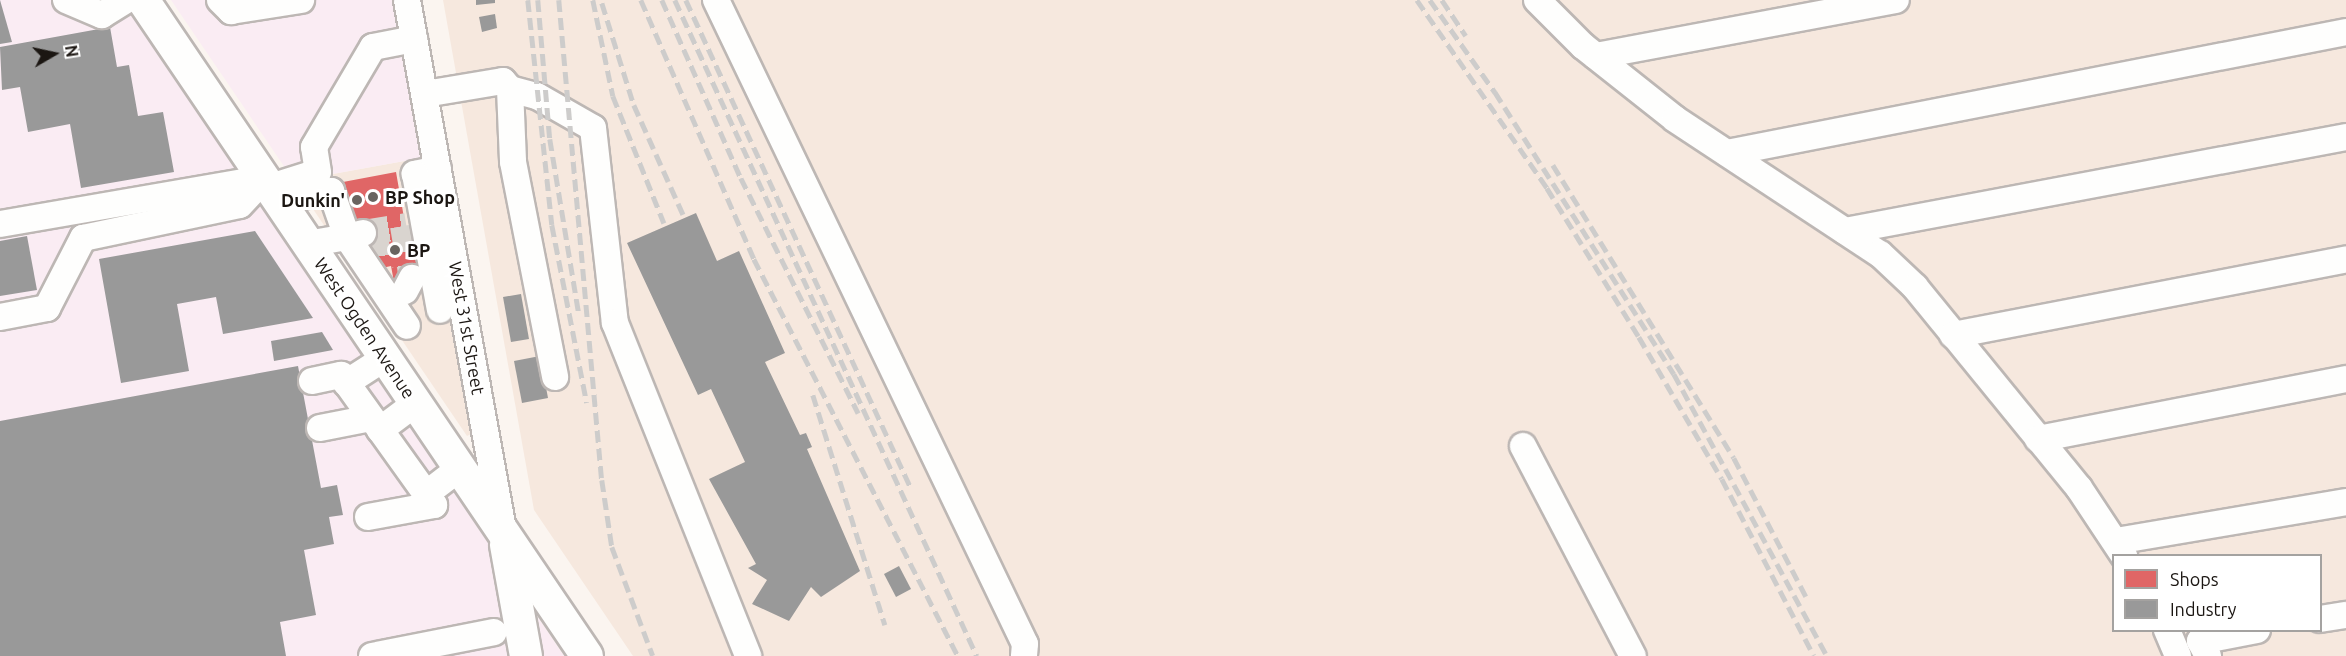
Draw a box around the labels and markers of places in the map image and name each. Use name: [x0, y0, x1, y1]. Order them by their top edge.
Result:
place label: BP Shop: [385, 186, 455, 208]
place label: Dunkin': [281, 189, 345, 211]
marker: BP Shop: [366, 190, 380, 204]
marker: Dunkin': [350, 193, 364, 207]
place label: BP: [407, 239, 430, 261]
marker: BP: [388, 243, 402, 257]

